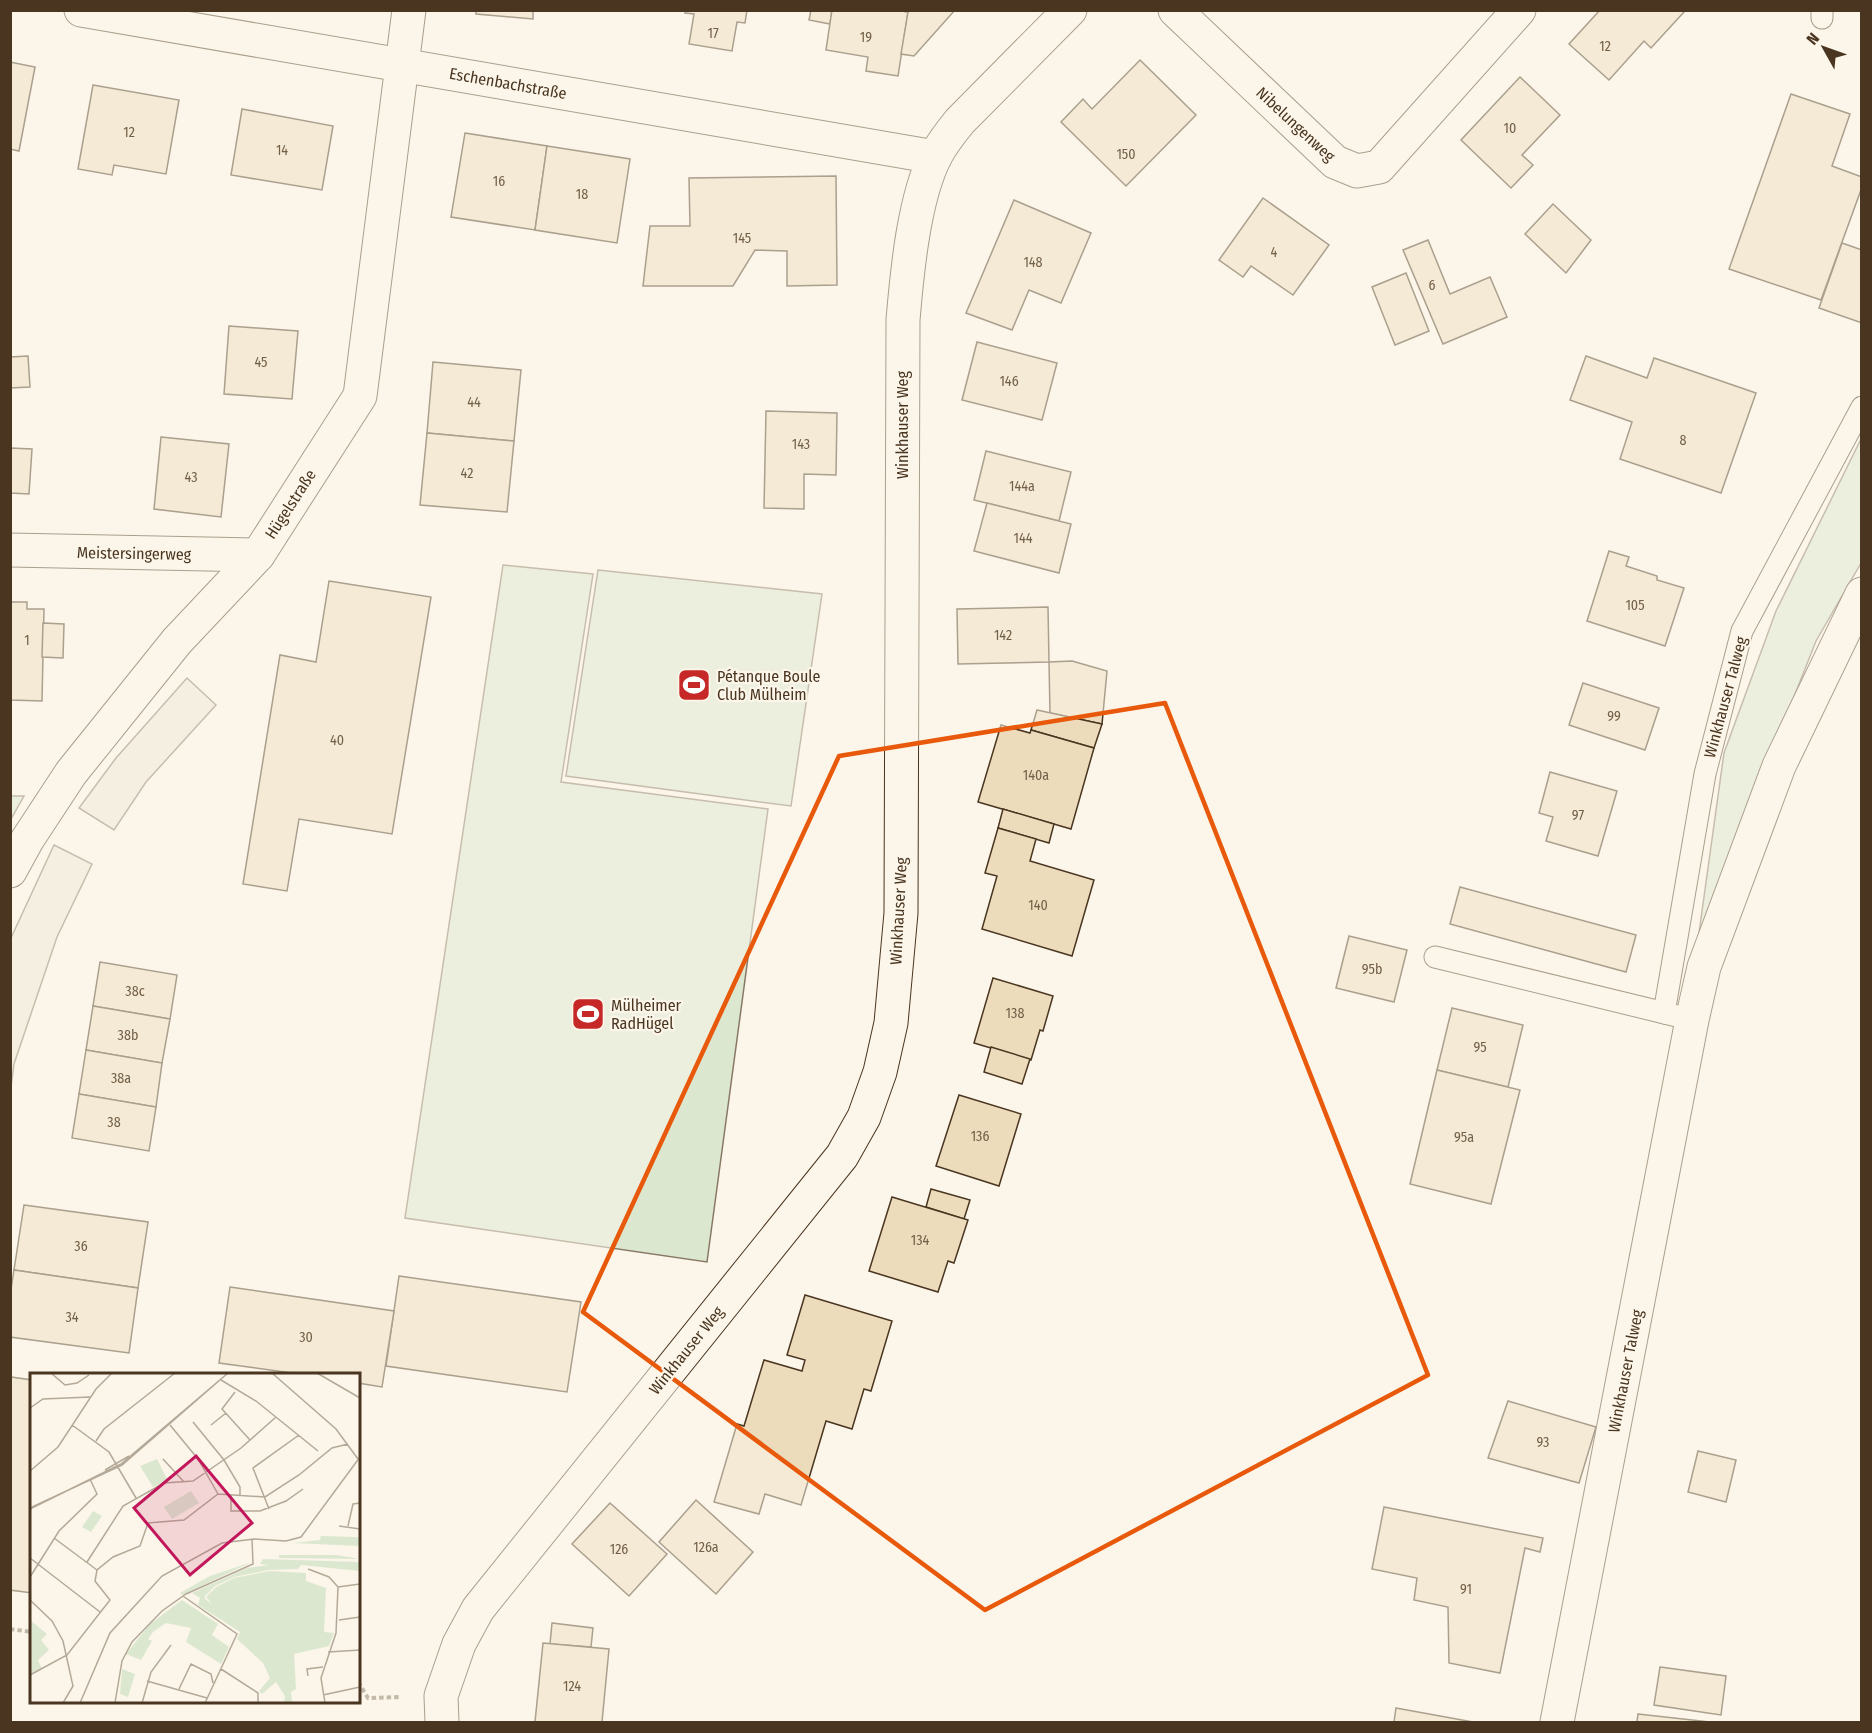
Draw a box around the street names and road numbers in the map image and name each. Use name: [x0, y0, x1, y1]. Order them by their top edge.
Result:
street label: Eschenbachstraße: [448, 64, 568, 103]
street label: Nibelungenweg: [1252, 83, 1339, 166]
street label: Winkhauser Weg: [893, 371, 912, 479]
street label: Hügelstraße: [261, 466, 320, 543]
street label: Meistersingerweg: [77, 543, 192, 564]
street label: Winkhauser Talweg: [1700, 634, 1751, 760]
street label: Winkhauser Weg: [886, 856, 911, 965]
street label: Winkhauser Weg: [645, 1302, 728, 1398]
street label: Winkhauser Talweg: [1604, 1307, 1647, 1434]

